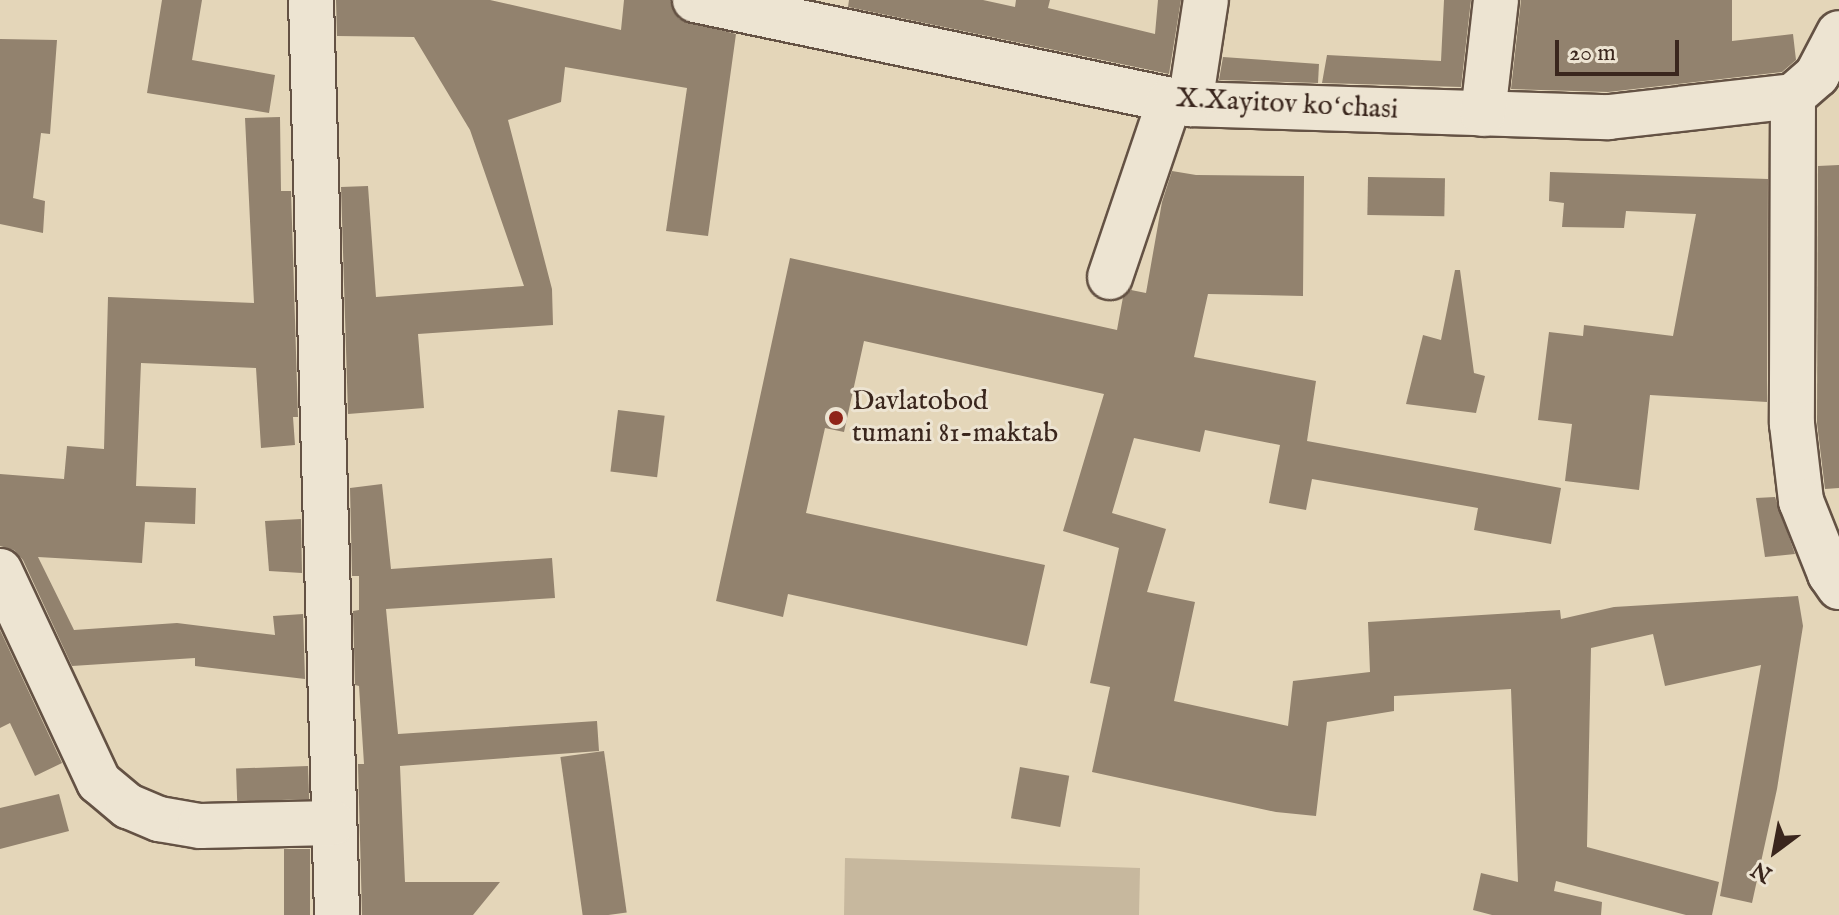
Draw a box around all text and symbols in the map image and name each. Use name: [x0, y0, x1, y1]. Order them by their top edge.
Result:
scale bar: [1559, 24, 1683, 74]
text: 20 m: [1569, 38, 1616, 69]
street label: X.Xayitov koʻchasi: [1175, 82, 1399, 128]
place label: Davlatobod tumani 81-maktab: [852, 385, 1058, 451]
marker: Davlatobod tumani 81-maktab: [827, 409, 845, 427]
north arrow: [1735, 811, 1815, 891]
text: N: [1747, 854, 1778, 888]

